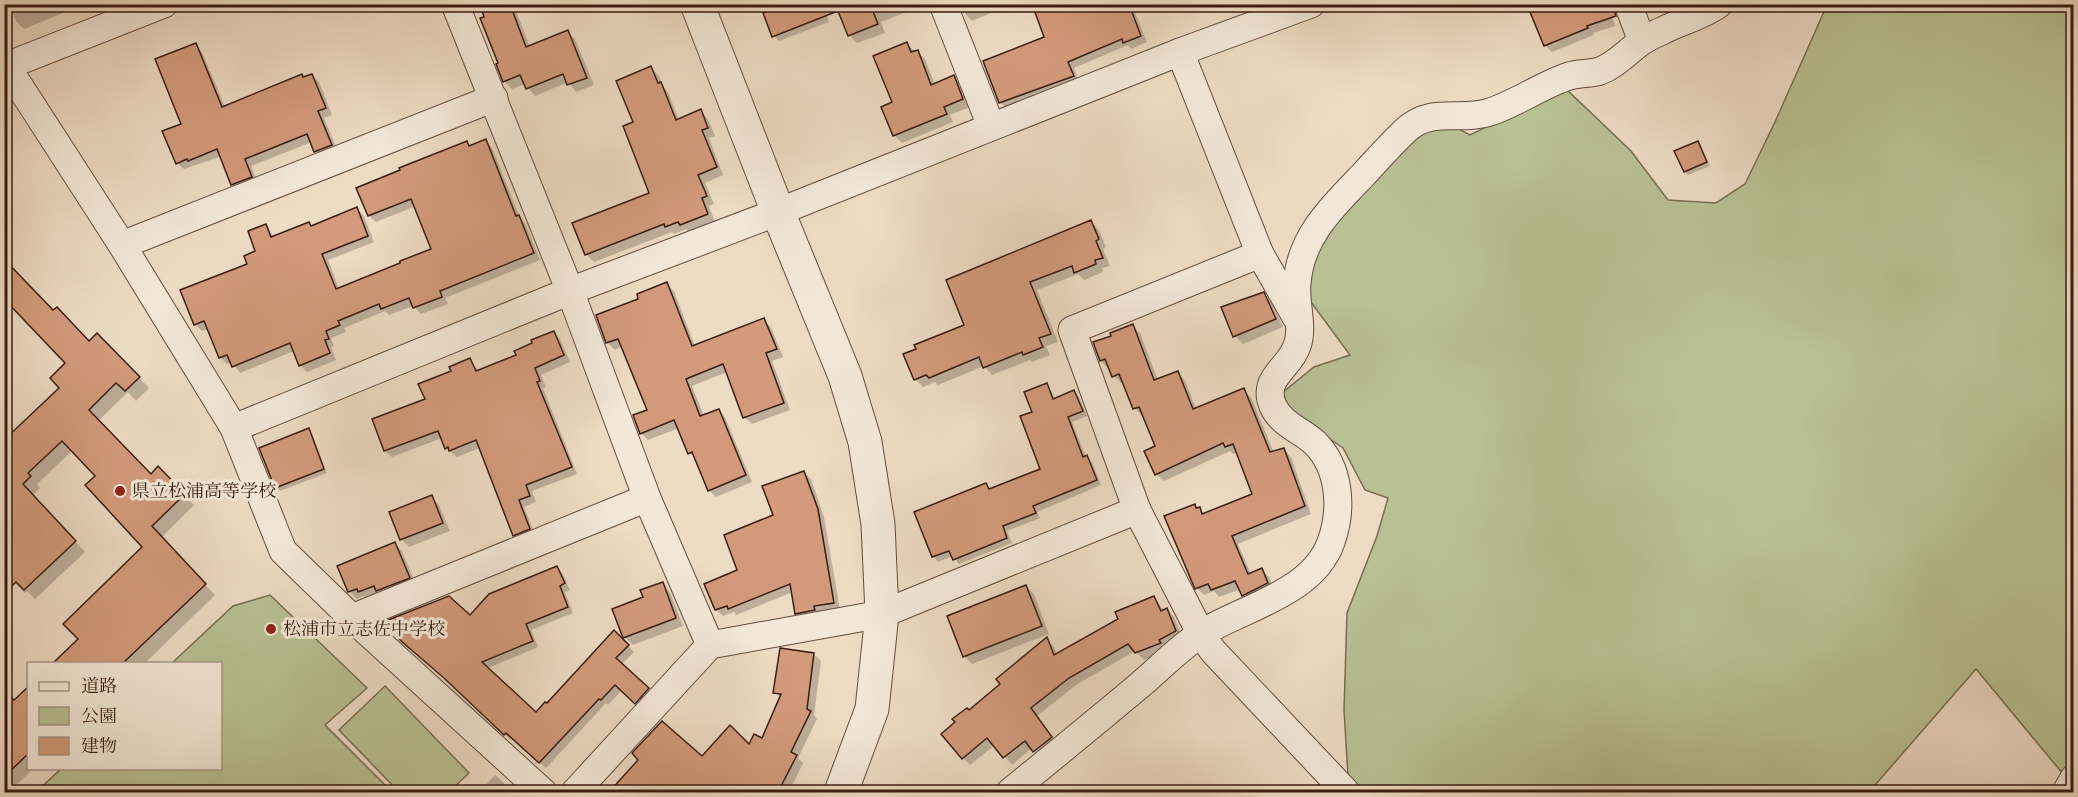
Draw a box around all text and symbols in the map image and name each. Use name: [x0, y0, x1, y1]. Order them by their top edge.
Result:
place label: 県立松浦高等学校: [132, 480, 276, 502]
marker: 県立松浦高等学校: [113, 484, 127, 498]
place label: 松浦市立志佐中学校: [283, 618, 445, 640]
marker: 松浦市立志佐中学校: [264, 622, 278, 636]
legend: [27, 662, 222, 770]
text: 道路: [81, 675, 117, 697]
text: 公園: [81, 705, 117, 727]
text: 建物: [81, 735, 117, 757]

